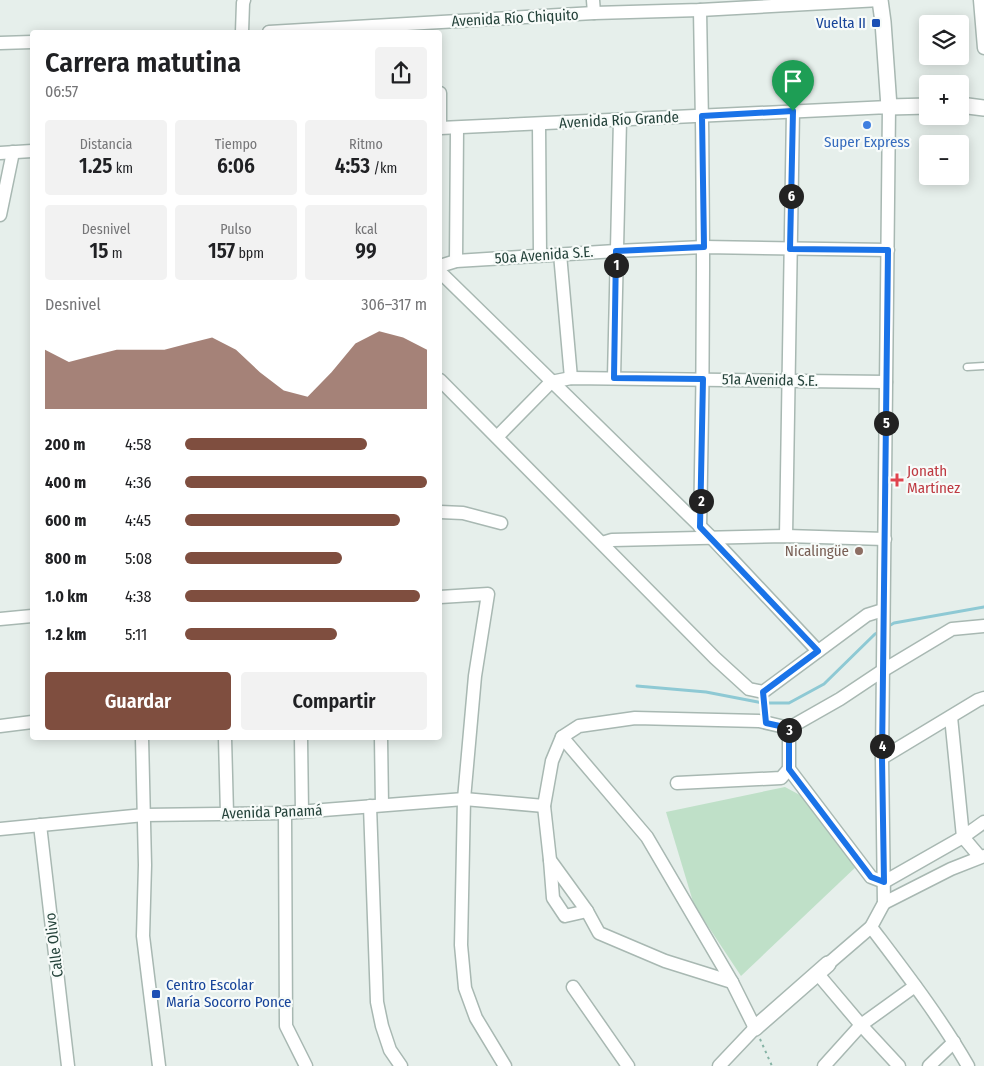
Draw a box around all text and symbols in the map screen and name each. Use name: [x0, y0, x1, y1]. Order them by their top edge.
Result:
street label: Avenida Río Chiquito: [451, 6, 579, 30]
place label: Vuelta II: [816, 14, 866, 32]
map controls: [919, 15, 969, 185]
button: layers: [919, 15, 969, 65]
marker: Vuelta II: [870, 17, 882, 29]
text: Carrera matutina: [45, 46, 241, 79]
button: share: [375, 47, 427, 99]
pin: [772, 60, 814, 111]
icon: arrive: [779, 67, 807, 95]
button: +: [919, 75, 969, 125]
text: 06:57: [45, 82, 78, 101]
street label: Avenida Río Grande: [559, 108, 679, 132]
marker: Super Express: [861, 119, 873, 131]
place label: Super Express: [824, 133, 910, 151]
button: −: [919, 135, 969, 185]
text: Distancia: [80, 136, 132, 153]
text: Tiempo: [215, 136, 257, 153]
text: Ritmo: [349, 136, 383, 153]
text: 1.25: [79, 153, 112, 179]
text: 6:06: [217, 153, 255, 179]
text: 4:53: [335, 153, 370, 179]
text: km: [112, 160, 133, 177]
text: /km: [370, 160, 397, 177]
pin: 6: [778, 184, 804, 208]
text: 6: [788, 188, 795, 205]
text: Desnivel: [82, 221, 130, 238]
text: Pulso: [220, 221, 252, 238]
text: kcal: [355, 221, 377, 238]
text: 15: [90, 238, 108, 264]
text: 157: [208, 238, 235, 264]
text: 99: [355, 238, 377, 264]
street label: 50a Avenida S.E.: [494, 243, 594, 267]
text: m: [108, 245, 122, 262]
text: bpm: [235, 245, 264, 262]
pin: 1: [604, 252, 628, 278]
text: 1: [614, 257, 619, 274]
text: Desnivel: [45, 295, 101, 314]
text: 306–317 m: [361, 295, 427, 314]
street label: 51a Avenida S.E.: [722, 370, 818, 390]
pin: 5: [874, 410, 898, 436]
text: 5: [883, 415, 890, 432]
text: 200 m: [45, 435, 85, 454]
text: 4:58: [125, 435, 152, 454]
place label: Jonath Martínez: [907, 462, 960, 497]
text: 400 m: [45, 473, 86, 492]
text: 4:36: [125, 473, 151, 492]
marker: Jonath Martínez: [891, 474, 903, 486]
pin: 2: [688, 488, 714, 514]
text: 2: [698, 493, 705, 510]
text: 600 m: [45, 511, 86, 530]
text: 4:45: [125, 511, 151, 530]
place label: Nicalingüe: [785, 542, 849, 560]
marker: Nicalingüe: [853, 545, 865, 557]
text: 800 m: [45, 549, 86, 568]
text: 5:08: [125, 549, 152, 568]
text: 1.0 km: [45, 587, 88, 606]
text: 4:38: [125, 587, 152, 606]
text: 1.2 km: [45, 625, 87, 644]
text: 5:11: [125, 625, 147, 644]
button: Guardar: [45, 672, 231, 730]
button: Compartir: [241, 672, 427, 730]
pin: 3: [776, 718, 802, 742]
text: 3: [786, 722, 793, 739]
pin: 4: [870, 734, 894, 758]
text: 4: [879, 738, 886, 755]
street label: Avenida Panamá: [221, 801, 323, 823]
street label: Calle Olivo: [41, 911, 67, 978]
place label: Centro Escolar María Socorro Ponce: [166, 976, 291, 1011]
marker: Centro Escolar María Socorro Ponce: [150, 988, 162, 1000]

